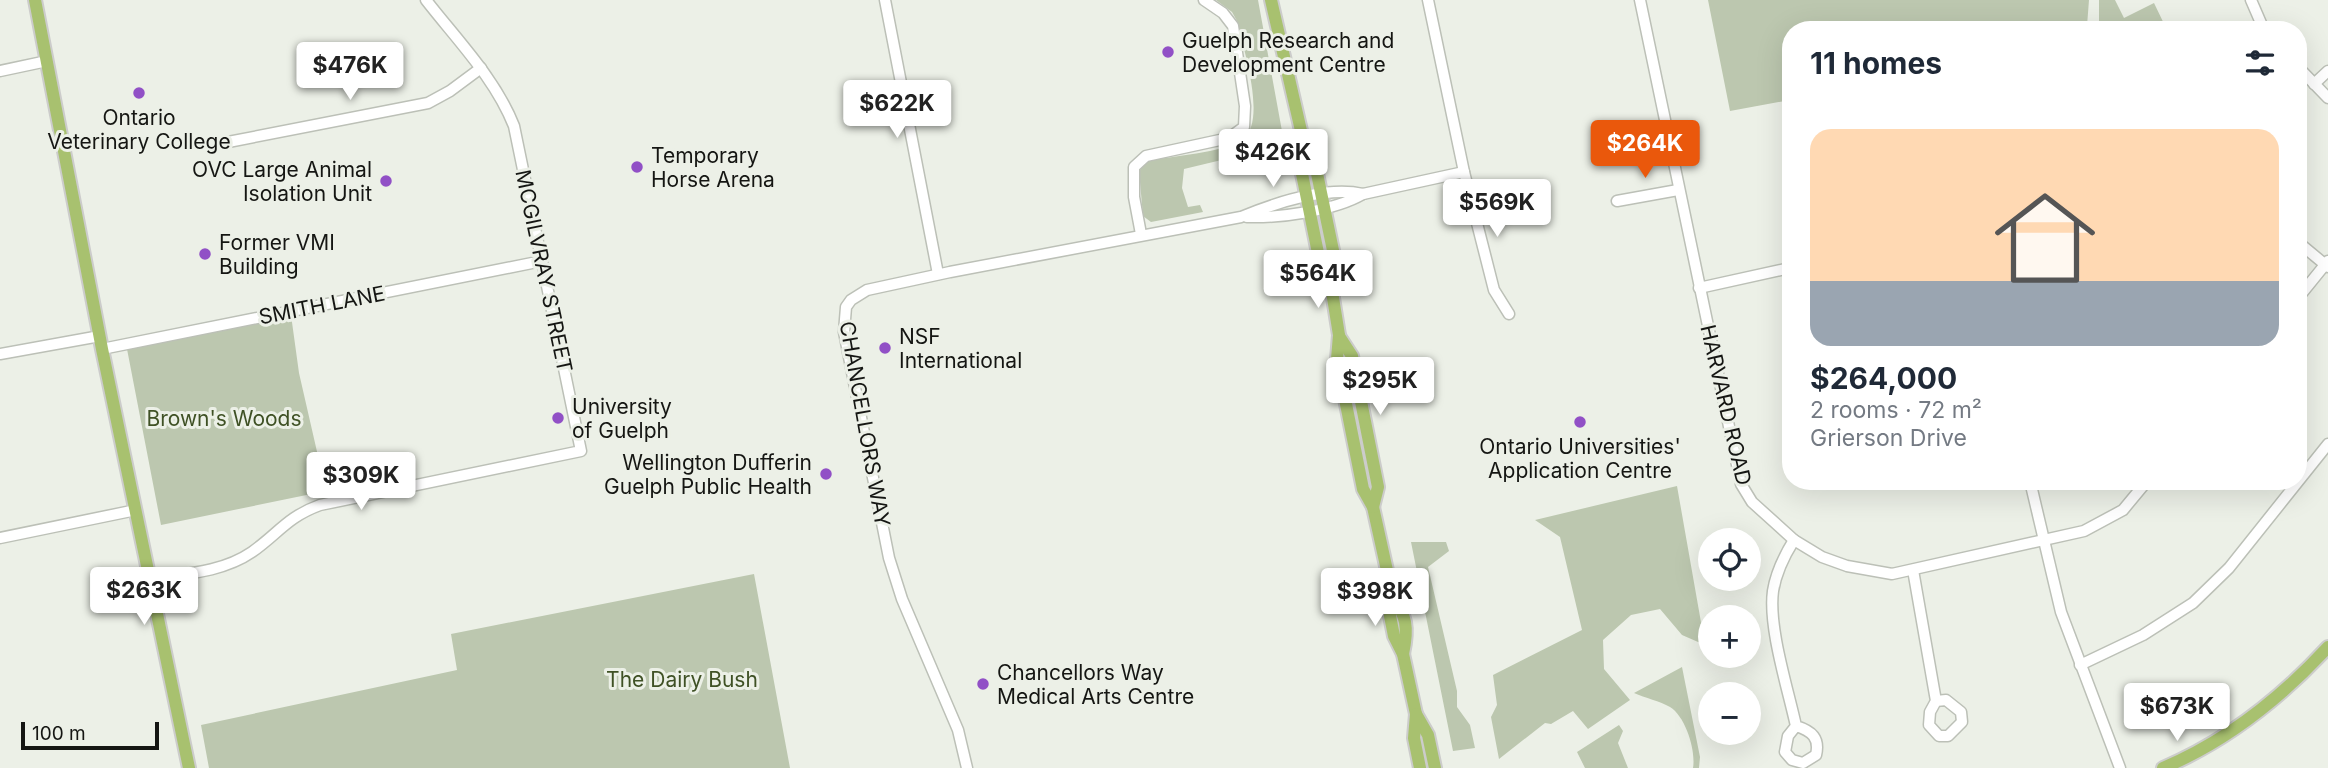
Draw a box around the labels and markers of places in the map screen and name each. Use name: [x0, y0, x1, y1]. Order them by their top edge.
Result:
place label: Guelph Research and Development Centre: [1182, 28, 1394, 77]
pin: $476K: [301, 42, 399, 102]
marker: Guelph Research and Development Centre: [1160, 44, 1176, 60]
pin: $622K: [848, 80, 946, 140]
marker: Ontario Veterinary College: [131, 85, 147, 101]
place label: Ontario Veterinary College: [47, 105, 231, 154]
pin: $264K: [1596, 120, 1694, 180]
pin: $426K: [1224, 130, 1322, 189]
place label: Temporary Horse Arena: [651, 143, 775, 192]
place label: OVC Large Animal Isolation Unit: [192, 157, 372, 206]
marker: Temporary Horse Arena: [629, 159, 645, 175]
marker: OVC Large Animal Isolation Unit: [378, 173, 394, 189]
pin: $569K: [1448, 180, 1546, 239]
place label: Former VMI Building: [219, 230, 335, 279]
marker: Former VMI Building: [197, 246, 213, 262]
pin: $564K: [1269, 250, 1367, 310]
place label: NSF International: [899, 324, 1022, 373]
marker: NSF International: [877, 340, 893, 356]
pin: $295K: [1331, 358, 1429, 417]
place label: University of Guelph: [572, 394, 672, 443]
marker: University of Guelph: [550, 410, 566, 426]
marker: Ontario Universities' Application Centre: [1572, 414, 1588, 430]
place label: Ontario Universities' Application Centre: [1479, 434, 1681, 483]
place label: Wellington Dufferin Guelph Public Health: [604, 450, 812, 499]
pin: $309K: [312, 452, 410, 512]
marker: Wellington Dufferin Guelph Public Health: [818, 466, 834, 482]
pin: $263K: [95, 568, 193, 627]
pin: $398K: [1326, 568, 1424, 628]
place label: Chancellors Way Medical Arts Centre: [997, 660, 1194, 709]
marker: Chancellors Way Medical Arts Centre: [975, 676, 991, 692]
pin: $673K: [2128, 684, 2226, 743]

